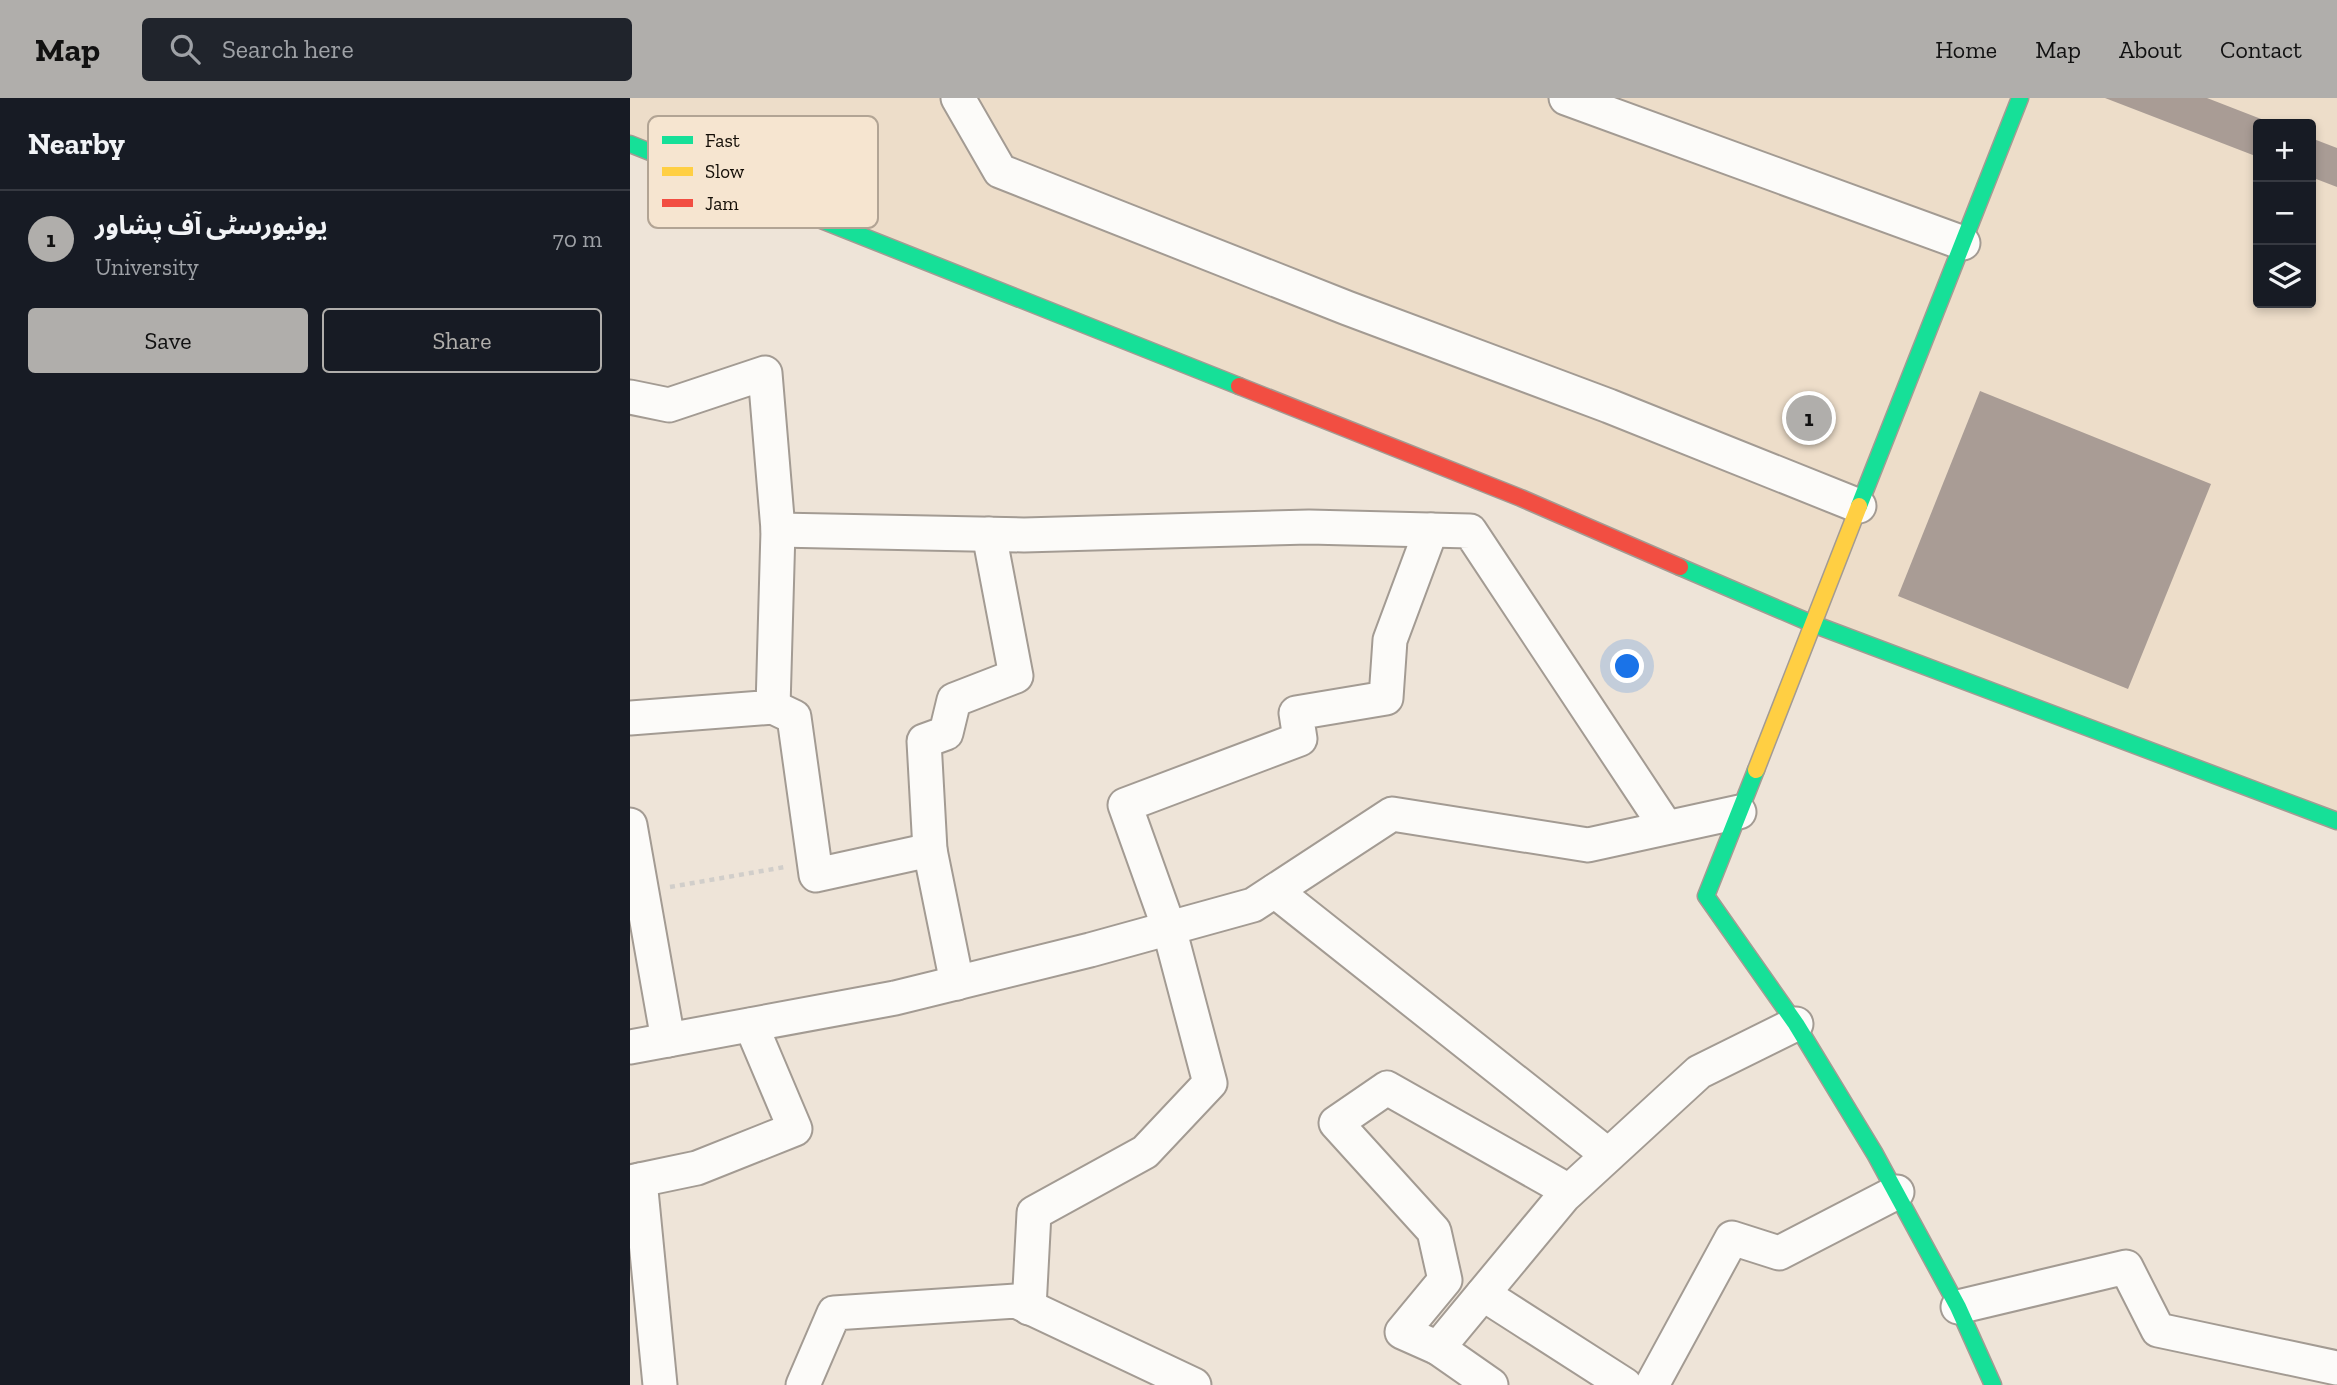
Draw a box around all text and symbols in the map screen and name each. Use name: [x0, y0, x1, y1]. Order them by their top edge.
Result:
search box: [142, 18, 632, 81]
text: Map: [35, 30, 100, 69]
icon: search: [166, 30, 204, 68]
text: Search here: [222, 33, 354, 65]
text: Home: [1935, 35, 1997, 64]
text: Map: [2035, 35, 2081, 64]
text: About: [2119, 35, 2182, 64]
text: Contact: [2220, 35, 2302, 64]
legend: [648, 116, 878, 228]
map controls: [2253, 119, 2316, 308]
button: +: [2253, 119, 2316, 182]
text: Nearby: [28, 126, 125, 162]
text: Fast: [705, 129, 740, 152]
text: Slow: [705, 160, 745, 183]
button: −: [2253, 182, 2316, 245]
text: Jam: [705, 192, 739, 215]
text: یونیورسٹی آف پشاور: [95, 209, 328, 241]
text: 1: [46, 225, 56, 253]
text: 70 m: [553, 225, 602, 253]
button: layers: [2253, 245, 2316, 308]
text: University: [95, 253, 199, 281]
button: Save: [28, 308, 308, 373]
button: Share: [322, 308, 602, 373]
pin: 1: [1786, 392, 1832, 444]
your location: [1610, 649, 1644, 683]

